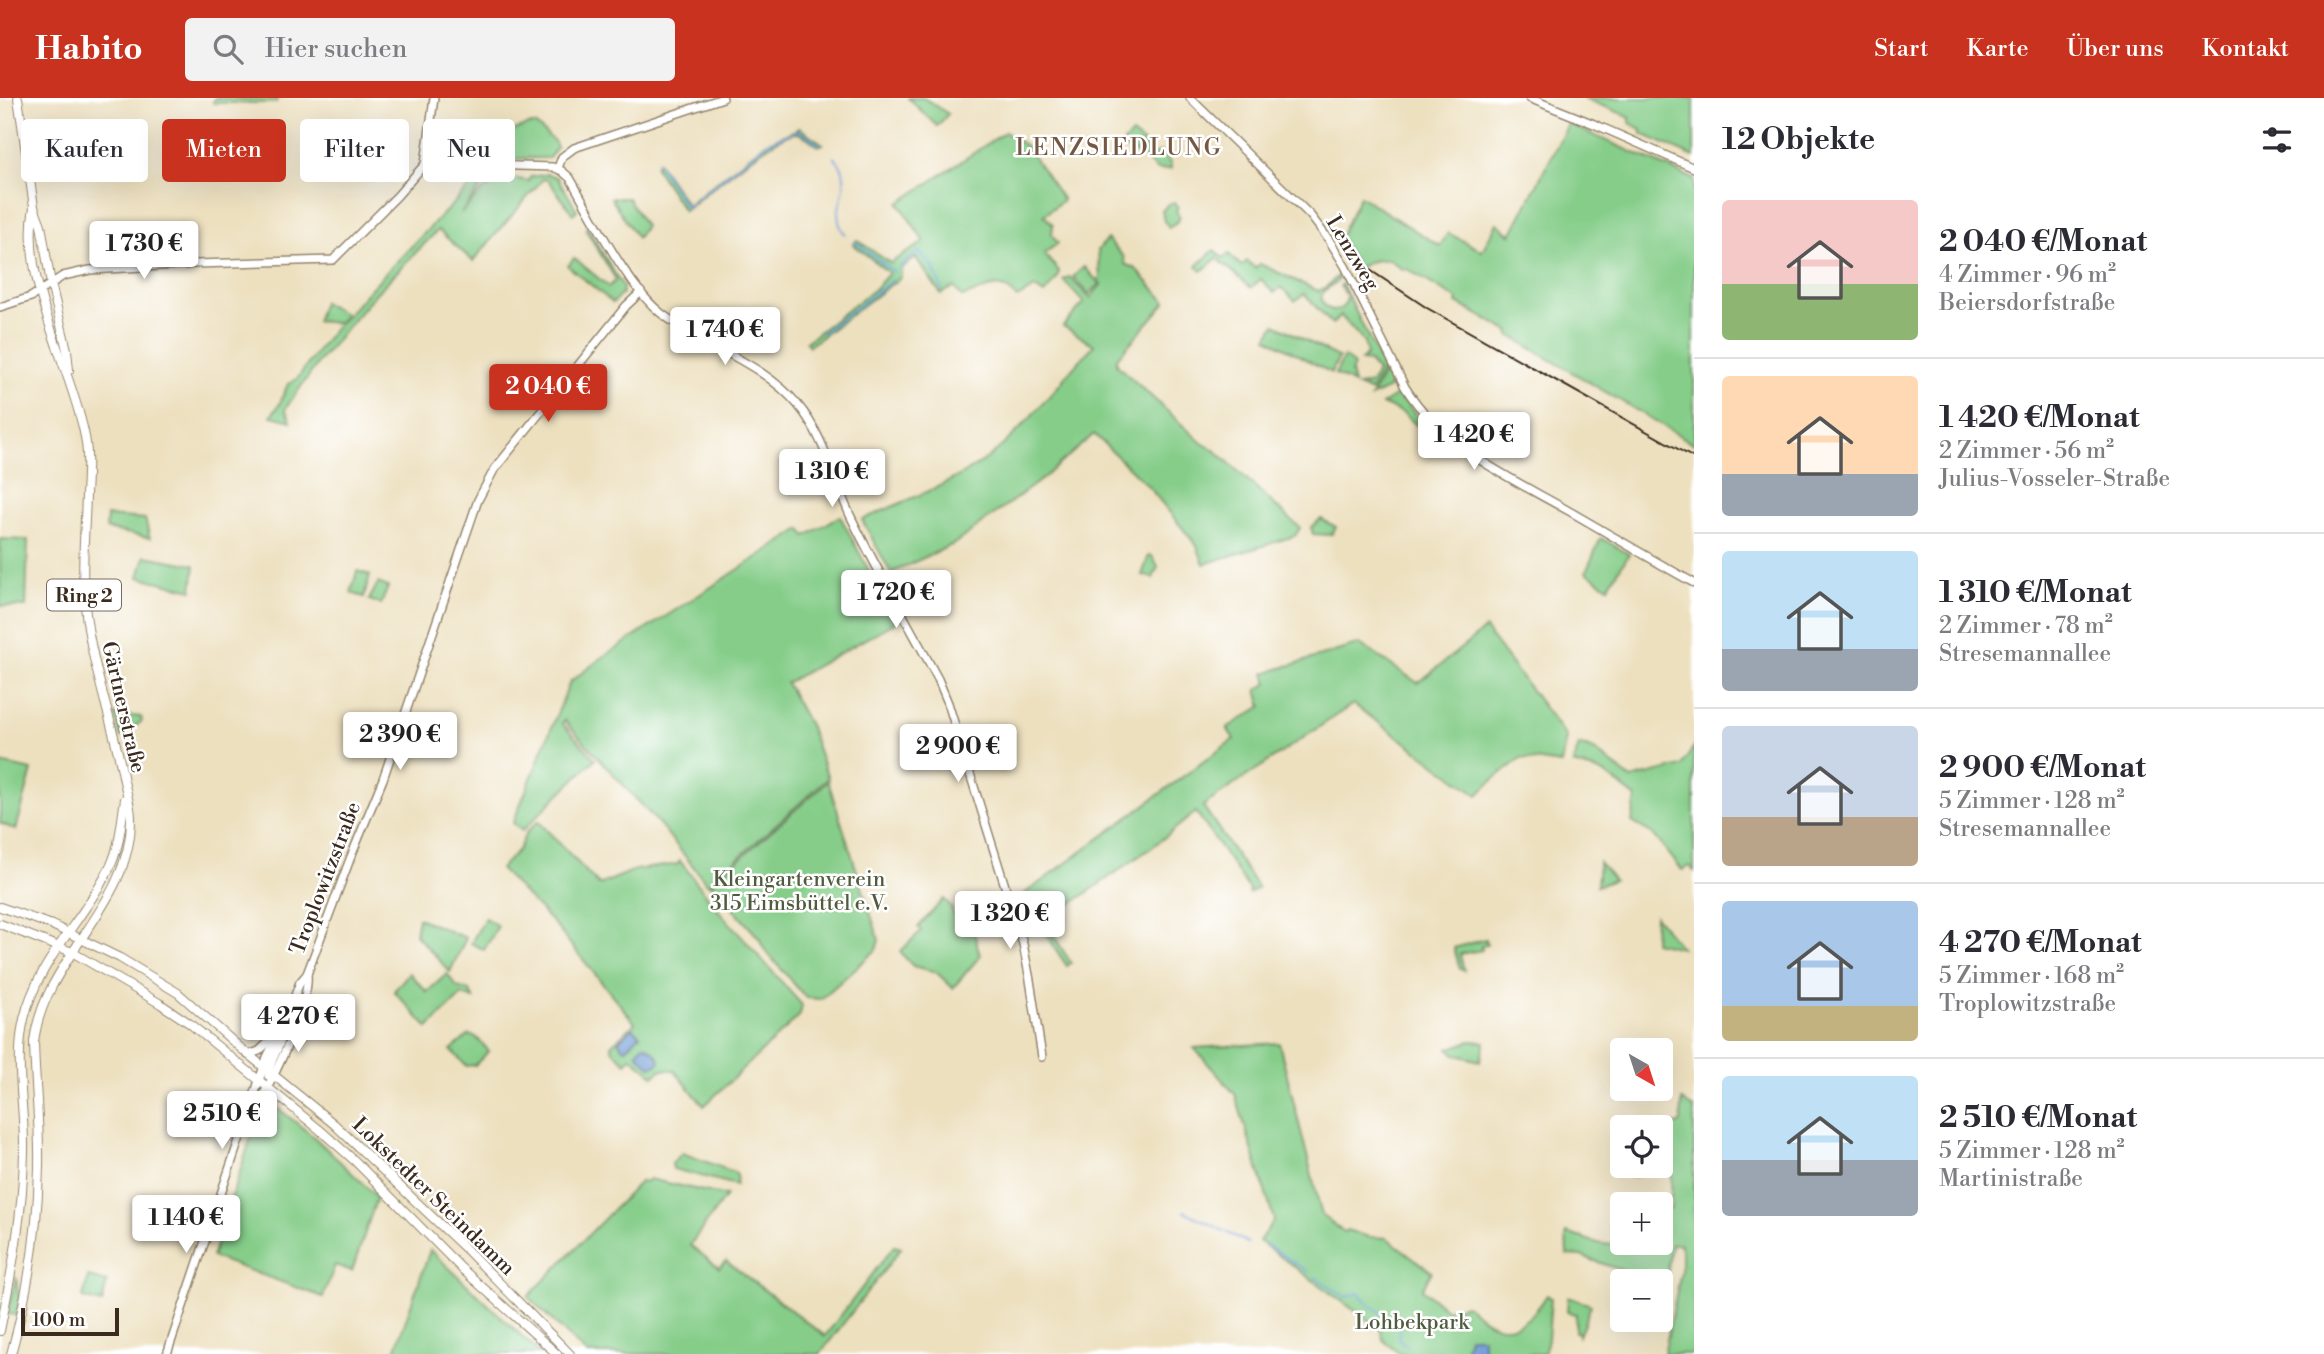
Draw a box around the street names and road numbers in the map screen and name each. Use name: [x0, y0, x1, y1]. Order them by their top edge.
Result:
street label: Lenzweg: [1320, 211, 1385, 296]
road number: Ring 2: [47, 580, 121, 610]
street label: Gärtnerstraße: [95, 639, 151, 776]
street label: Troplowitzstraße: [285, 798, 367, 959]
street label: Lokstedter Steindamm: [346, 1112, 520, 1281]

